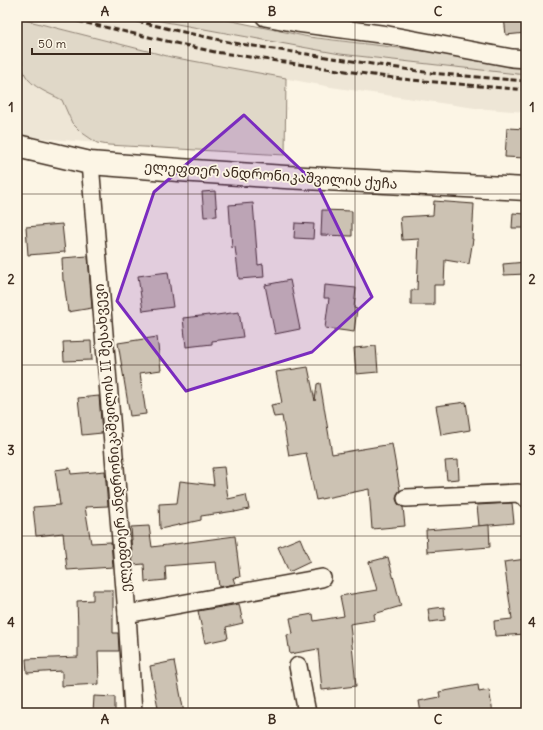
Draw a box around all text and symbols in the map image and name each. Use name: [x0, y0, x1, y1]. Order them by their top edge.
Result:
text: A: [101, 3, 110, 20]
text: B: [268, 3, 277, 20]
text: C: [434, 3, 443, 20]
scale bar: [32, 30, 150, 56]
text: 50 m: [38, 36, 67, 51]
text: 1: [8, 99, 14, 116]
text: 1: [529, 99, 535, 116]
street label: ელეფთერ ანდრონიკაშვილის ქუჩა: [144, 157, 398, 193]
text: 2: [7, 271, 15, 288]
text: 2: [528, 271, 536, 288]
street label: ელეფთერ ანდრონიკაშვილის II შესახვევი: [90, 283, 134, 593]
text: 3: [7, 442, 15, 459]
text: 3: [528, 442, 536, 459]
text: 4: [7, 614, 15, 631]
text: 4: [528, 614, 536, 631]
text: A: [101, 711, 110, 728]
text: B: [268, 711, 277, 728]
text: C: [434, 711, 443, 728]

